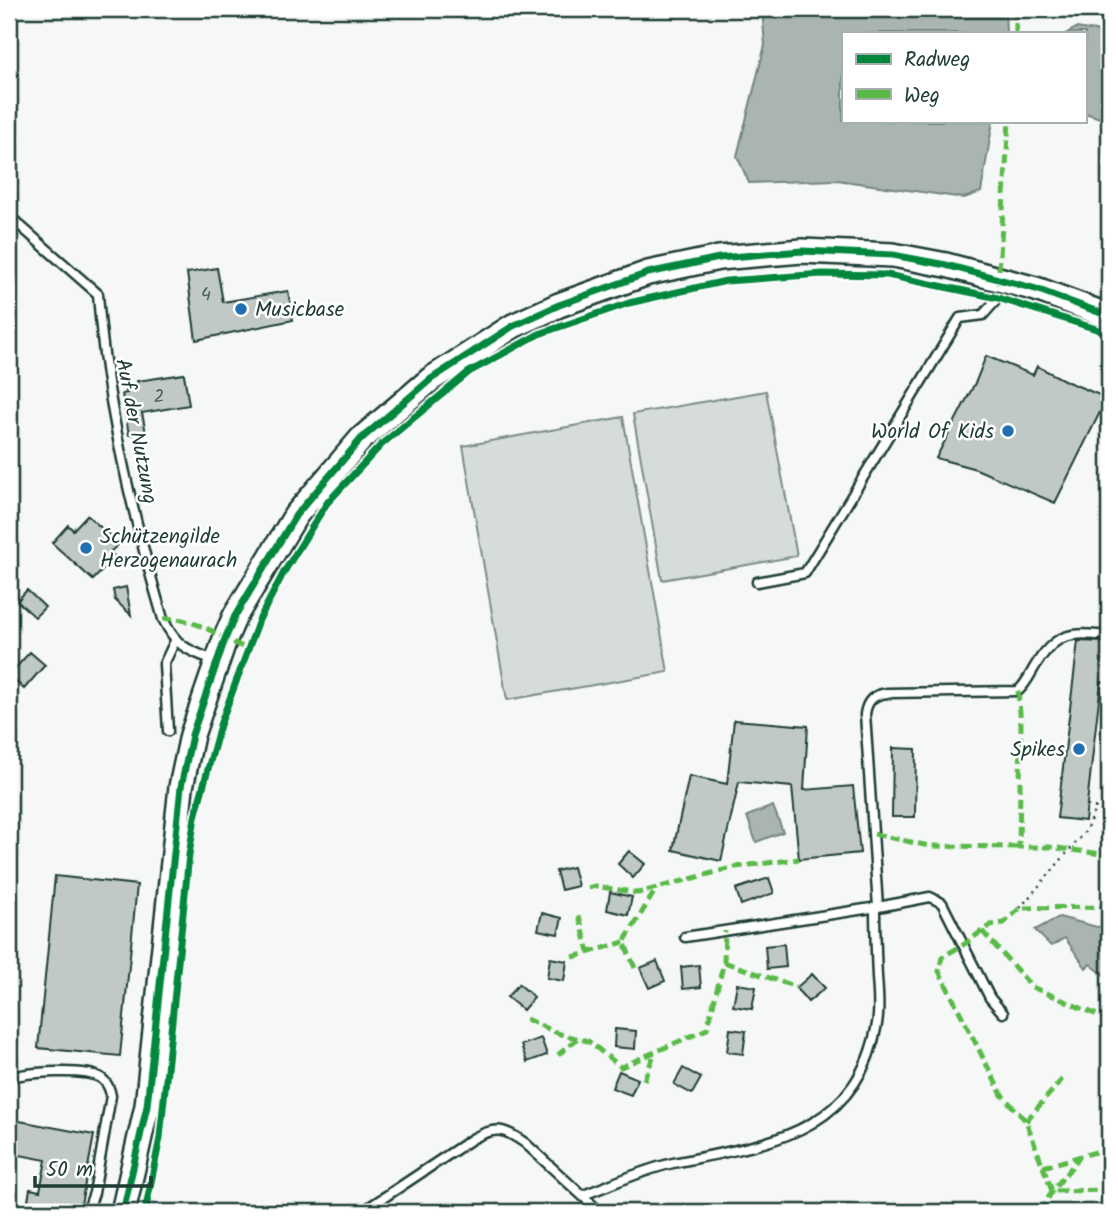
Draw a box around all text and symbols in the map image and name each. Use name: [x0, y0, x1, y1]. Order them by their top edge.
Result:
legend: [842, 32, 1086, 122]
text: Radweg: [904, 44, 970, 77]
text: Weg: [904, 80, 940, 113]
house number: 4: [201, 281, 211, 310]
place label: Musicbase: [255, 294, 345, 327]
marker: Musicbase: [233, 301, 249, 317]
street label: Auf der Nutzung: [105, 356, 166, 507]
house number: 2: [154, 383, 164, 412]
place label: World Of Kids: [871, 416, 994, 449]
marker: World Of Kids: [1000, 423, 1016, 439]
place label: Schützengilde Herzogenaurach: [100, 521, 237, 578]
marker: Schützengilde Herzogenaurach: [78, 540, 94, 556]
place label: Spikes: [1011, 734, 1065, 767]
marker: Spikes: [1071, 741, 1087, 757]
scale bar: [35, 1144, 150, 1188]
text: 50 m: [46, 1154, 93, 1187]

